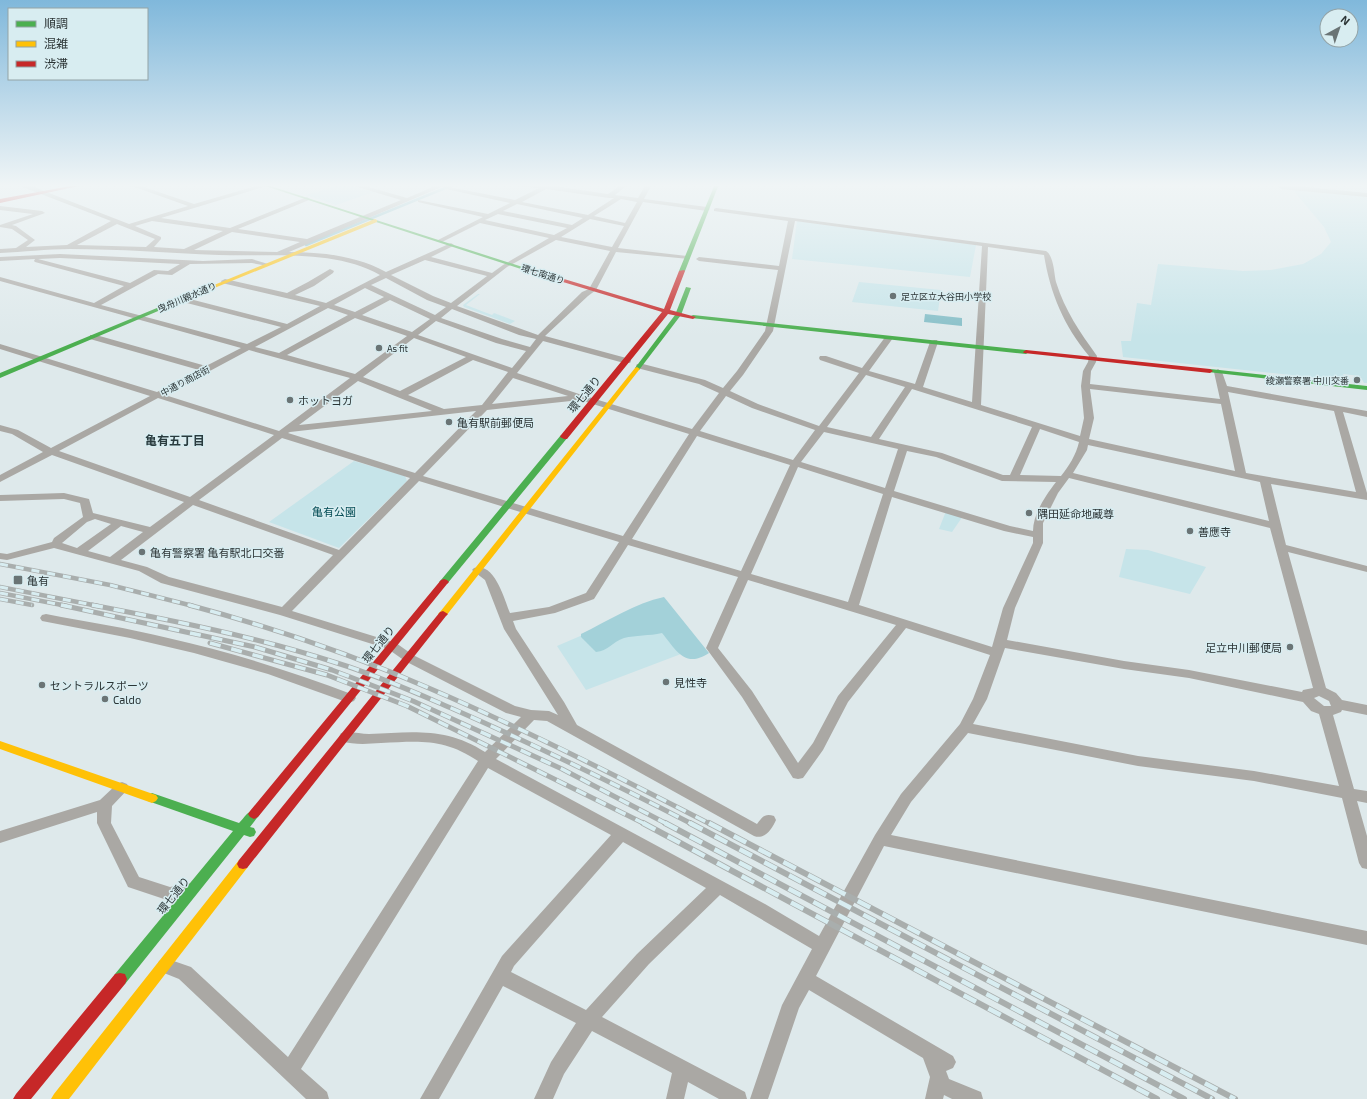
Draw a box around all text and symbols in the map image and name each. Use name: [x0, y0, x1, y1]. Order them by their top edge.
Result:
legend: [8, 8, 148, 80]
north arrow: [1319, 8, 1359, 48]
text: N: [1339, 12, 1353, 28]
text: 順調: [44, 16, 68, 30]
text: 混雑: [44, 36, 68, 50]
text: 渋滞: [44, 56, 68, 70]
street label: 環七南通り: [520, 262, 566, 286]
street label: 曳舟川親水通り: [156, 280, 218, 314]
marker: 足立区立大谷田小学校: [888, 291, 898, 301]
place label: 足立区立大谷田小学校: [901, 291, 991, 302]
marker: As fit: [374, 343, 384, 353]
place label: As fit: [387, 343, 408, 354]
street label: 中通り商店街: [159, 363, 211, 399]
street label: 環七通り: [565, 373, 603, 415]
place label: 綾瀬警察署 中川交番: [1266, 375, 1349, 386]
marker: 綾瀬警察署 中川交番: [1352, 375, 1362, 385]
place label: ホットヨガ: [298, 394, 353, 407]
marker: ホットヨガ: [285, 395, 295, 405]
place label: 亀有駅前郵便局: [457, 416, 534, 429]
marker: 亀有駅前郵便局: [444, 417, 454, 427]
district label: 亀有五丁目: [145, 433, 205, 447]
park label: 亀有公園: [312, 505, 356, 518]
place label: 隅田延命地蔵尊: [1037, 507, 1114, 520]
marker: 隅田延命地蔵尊: [1024, 508, 1034, 518]
place label: 善應寺: [1198, 525, 1231, 538]
marker: 善應寺: [1185, 526, 1195, 536]
place label: 亀有警察署 亀有駅北口交番: [150, 546, 284, 559]
marker: 亀有警察署 亀有駅北口交番: [137, 547, 147, 557]
marker: 亀有: [12, 574, 24, 586]
place label: 亀有: [27, 574, 49, 587]
street label: 環七通り: [359, 623, 397, 665]
place label: 足立中川郵便局: [1205, 641, 1282, 654]
marker: 足立中川郵便局: [1285, 642, 1295, 652]
place label: 見性寺: [674, 676, 707, 689]
marker: 見性寺: [661, 677, 671, 687]
place label: セントラルスポーツ: [50, 679, 149, 692]
marker: セントラルスポーツ: [37, 680, 47, 690]
place label: Caldo: [113, 693, 141, 706]
marker: Caldo: [100, 694, 110, 704]
street label: 環七通り: [154, 874, 192, 916]

